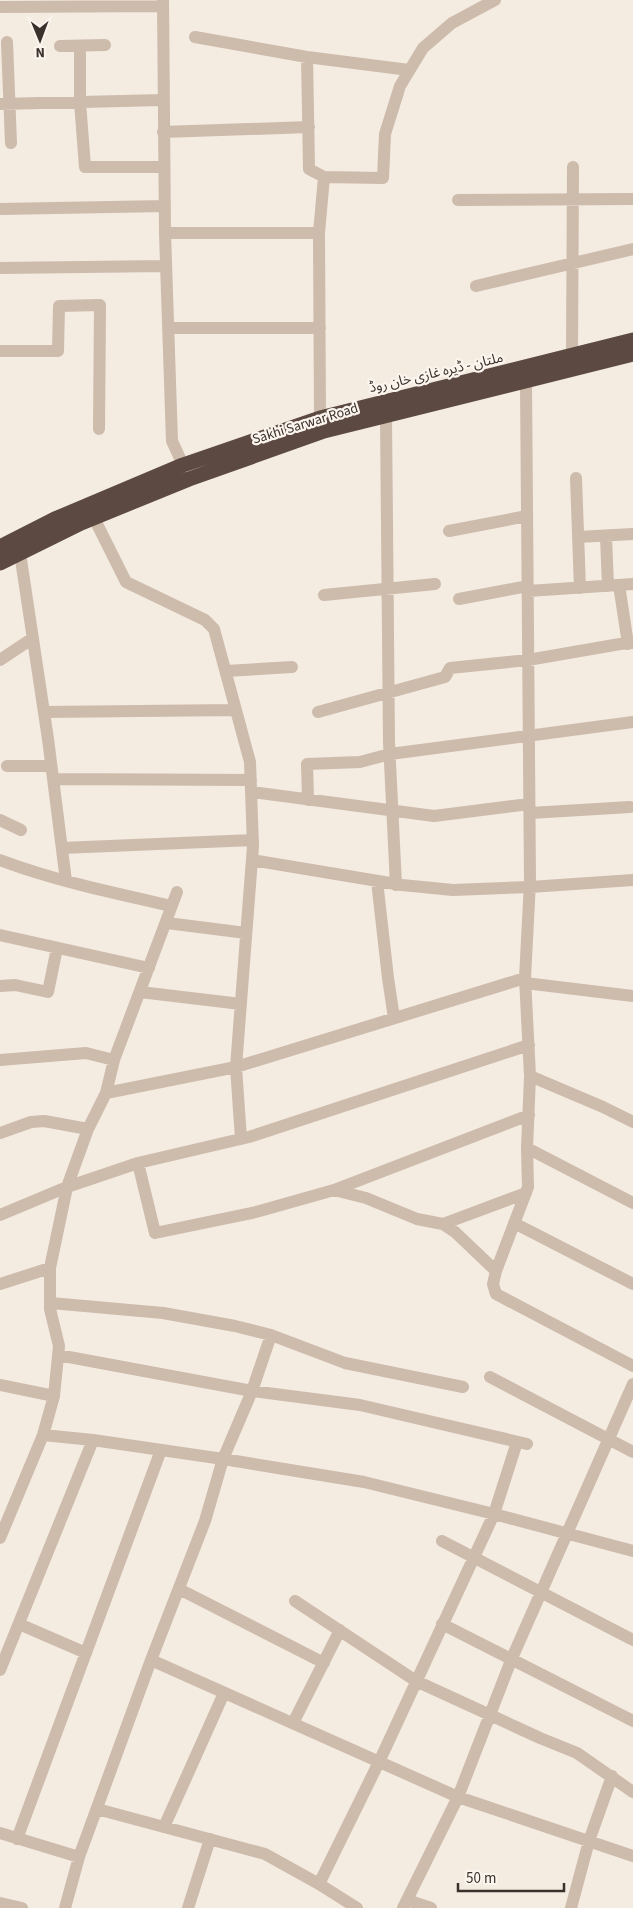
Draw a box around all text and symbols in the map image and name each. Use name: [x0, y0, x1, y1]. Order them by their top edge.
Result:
north arrow: [15, 15, 65, 65]
text: N: [35, 42, 45, 62]
street label: ملتان - ڈیرہ غازی خان روڈ: [367, 348, 505, 398]
street label: Sakhi Sarwar Road: [250, 398, 361, 450]
scale bar: [458, 1860, 564, 1892]
text: 50 m: [466, 1868, 496, 1889]

